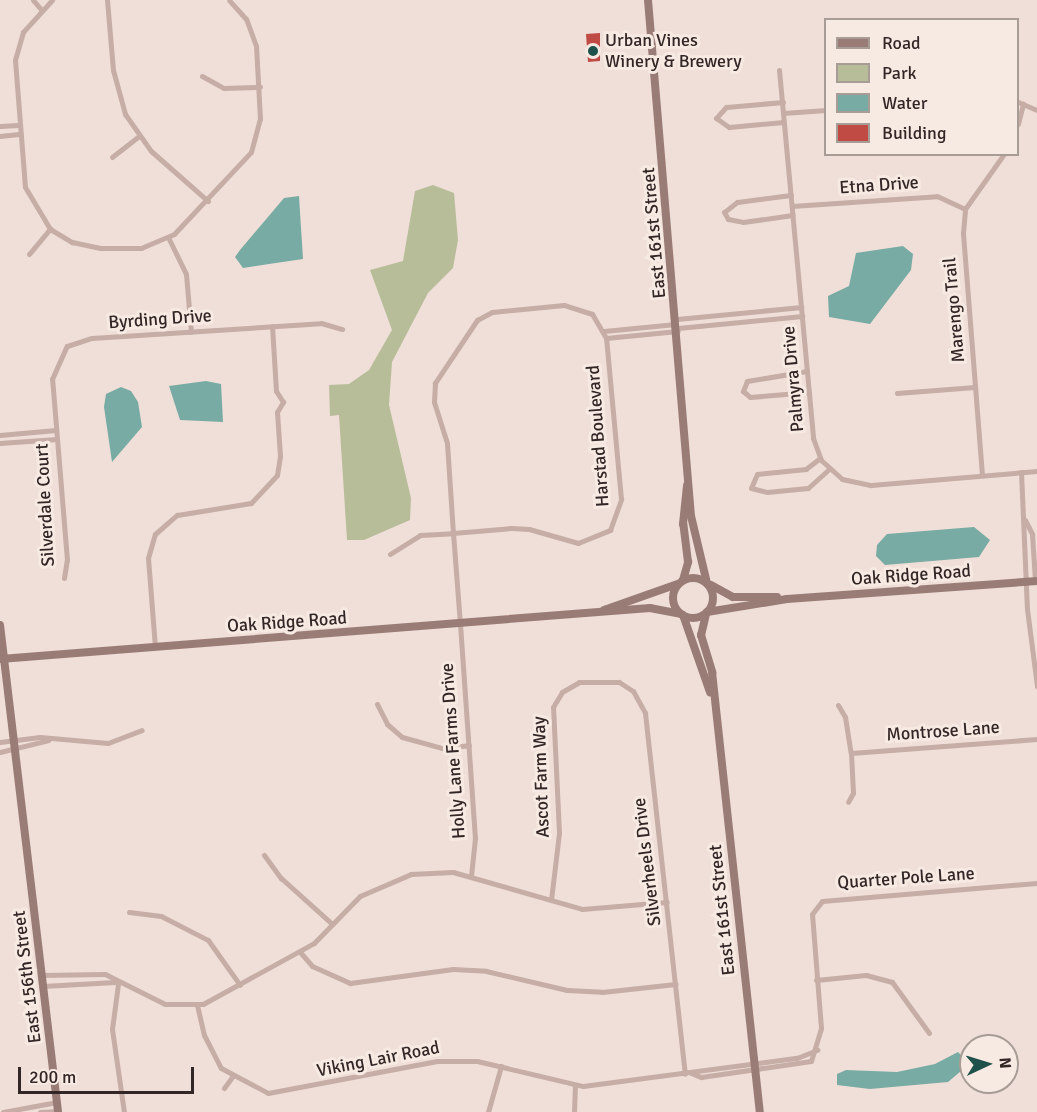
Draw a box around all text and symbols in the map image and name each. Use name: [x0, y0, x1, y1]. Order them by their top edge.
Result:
legend: [824, 18, 1019, 156]
place label: Urban Vines Winery & Brewery: [605, 30, 742, 72]
text: Road: [882, 32, 921, 54]
marker: Urban Vines Winery & Brewery: [586, 44, 600, 58]
text: Park: [882, 62, 917, 84]
text: Water: [882, 92, 927, 114]
text: Building: [882, 122, 946, 144]
street label: East 161st Street: [638, 167, 670, 299]
street label: Etna Drive: [839, 171, 919, 199]
street label: Marengo Trail: [939, 257, 969, 363]
street label: Byrding Drive: [108, 305, 212, 333]
street label: Palmyra Drive: [778, 325, 808, 433]
street label: Harstad Boulevard: [582, 364, 614, 508]
street label: Silverdale Court: [31, 443, 59, 567]
street label: Oak Ridge Road: [850, 560, 972, 590]
street label: Oak Ridge Road: [226, 607, 348, 637]
street label: Holly Lane Farms Drive: [436, 662, 470, 840]
street label: Ascot Farm Way: [528, 716, 554, 838]
street label: Montrose Lane: [886, 716, 1000, 746]
street label: Silverheels Drive: [628, 797, 666, 927]
street label: East 161st Street: [704, 843, 740, 977]
street label: Quarter Pole Lane: [837, 862, 975, 894]
street label: East 156th Street: [8, 909, 46, 1045]
north arrow: [959, 1034, 1019, 1094]
street label: Viking Lair Road: [315, 1037, 441, 1081]
scale bar: [21, 1055, 196, 1093]
text: N: [995, 1057, 1015, 1069]
text: 200 m: [29, 1066, 76, 1088]

